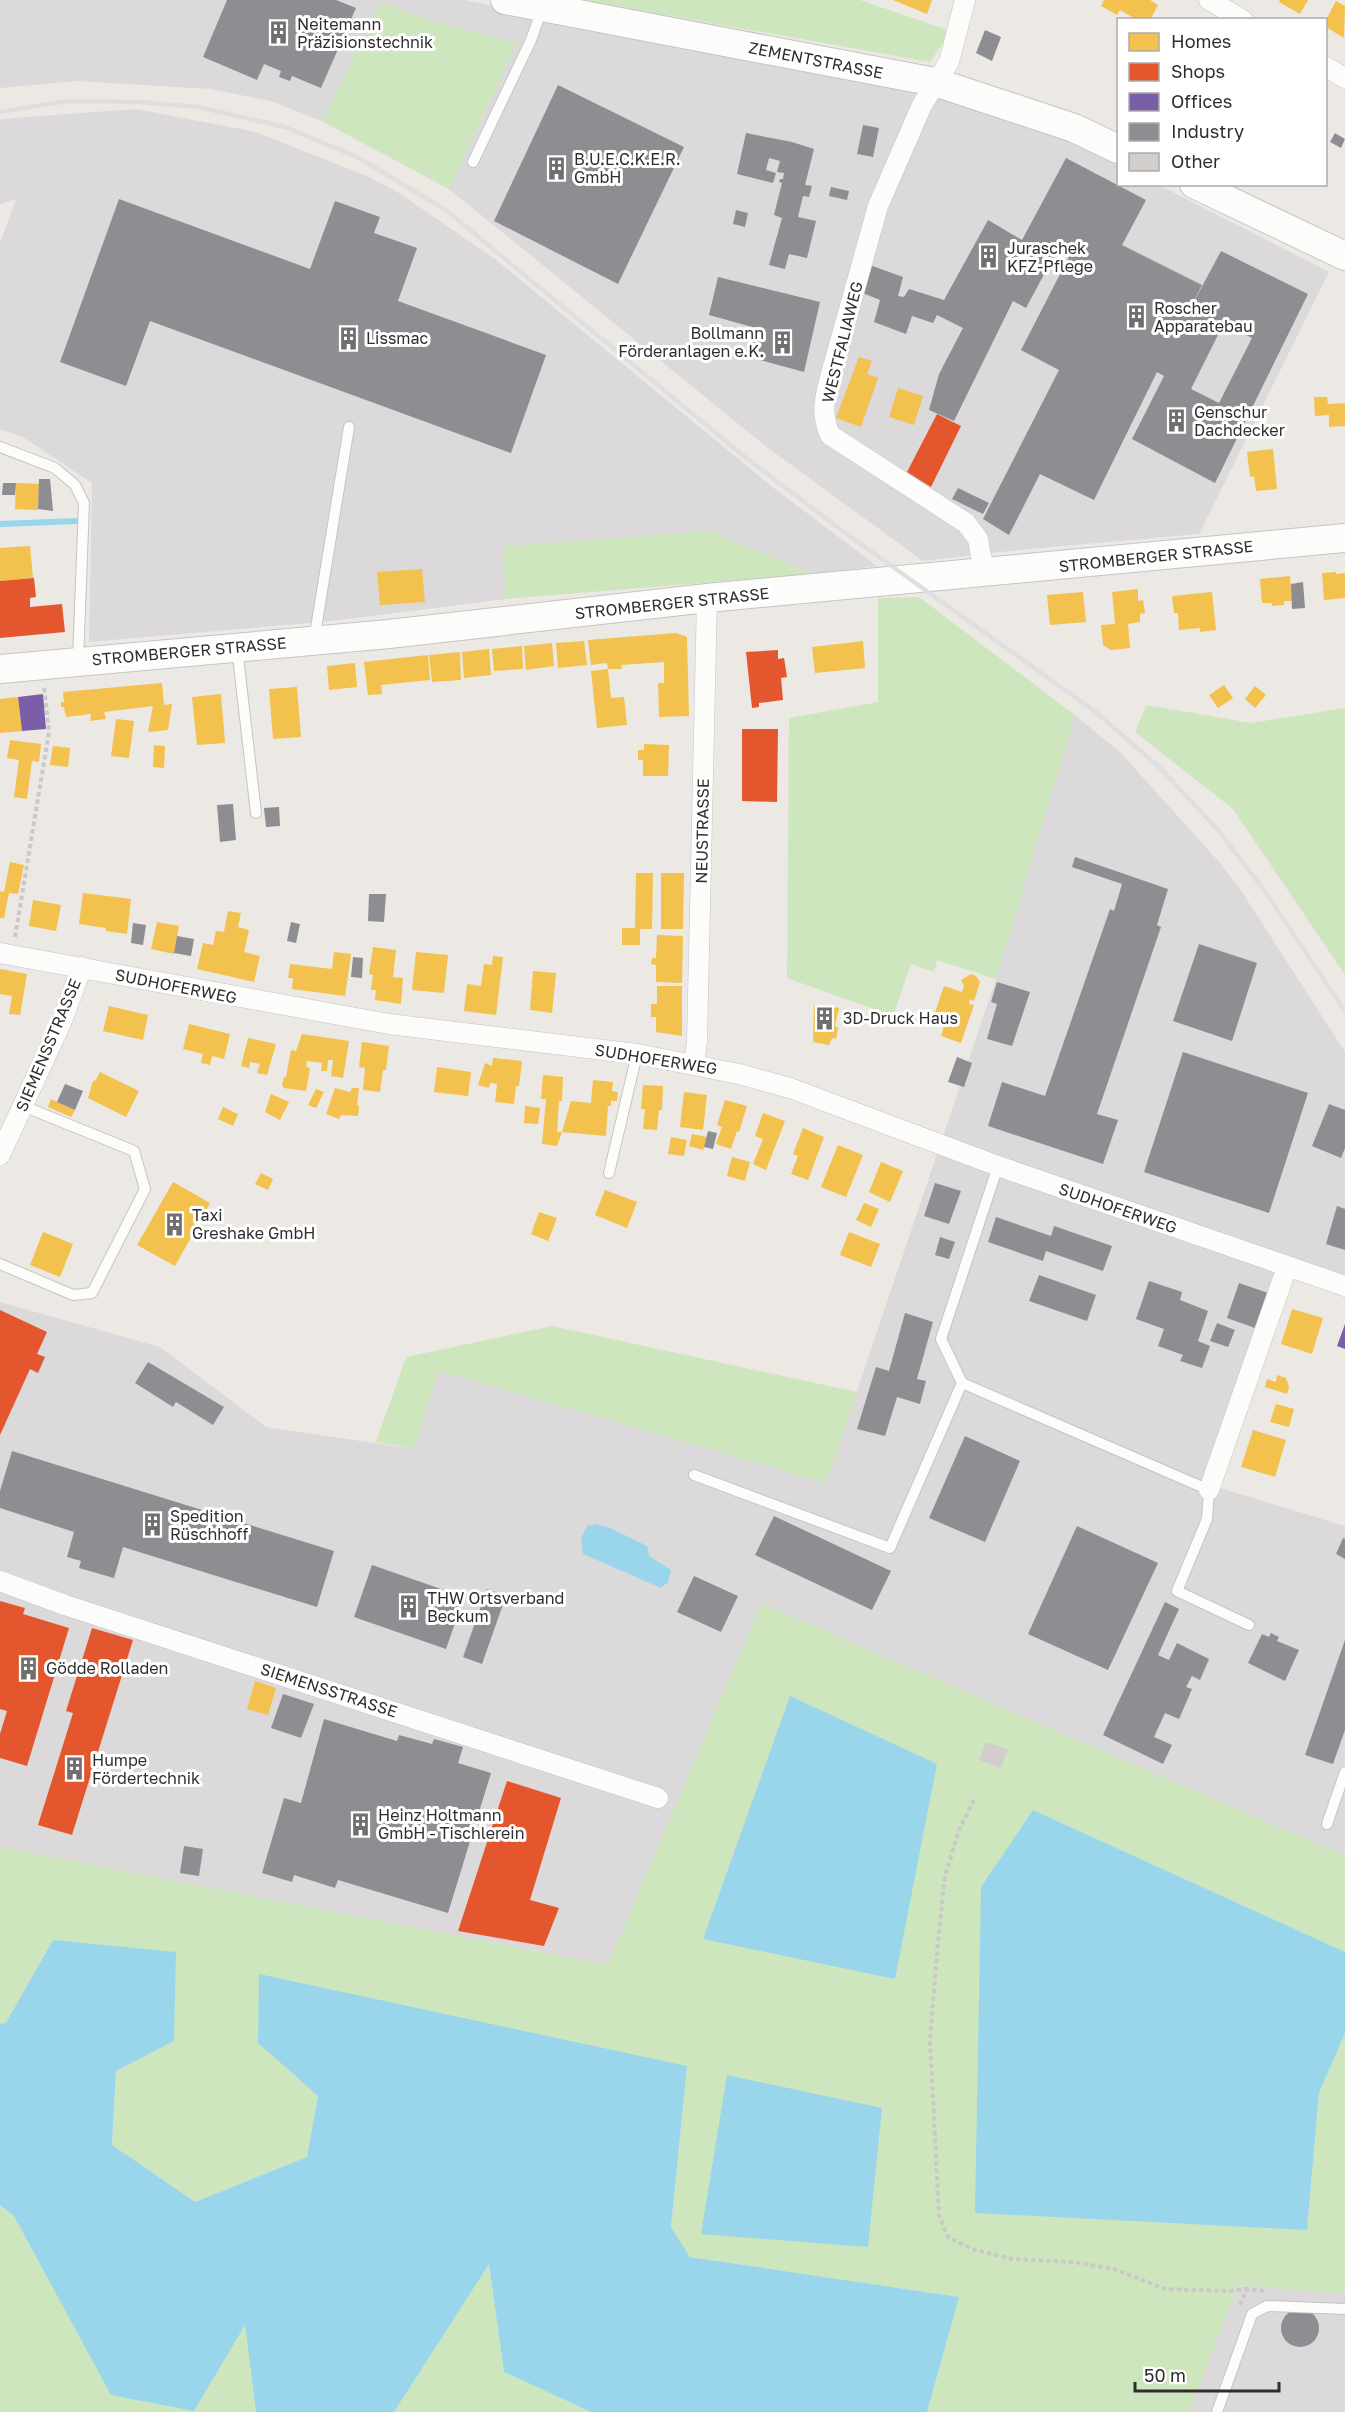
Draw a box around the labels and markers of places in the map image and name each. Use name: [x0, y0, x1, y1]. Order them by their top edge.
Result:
place label: Neitemann Präzisionstechnik: [297, 14, 433, 52]
building icon: Neitemann Präzisionstechnik: [266, 20, 292, 46]
place label: B.U.E.C.K.E.R. GmbH: [574, 149, 681, 187]
building icon: B.U.E.C.K.E.R. GmbH: [543, 155, 569, 181]
place label: Juraschek KFZ-Pflege: [1007, 238, 1093, 276]
building icon: Juraschek KFZ-Pflege: [976, 244, 1002, 270]
place label: Roscher Apparatebau: [1154, 298, 1253, 336]
building icon: Roscher Apparatebau: [1123, 304, 1149, 330]
place label: Bollmann Förderanlagen e.K.: [618, 323, 764, 361]
building icon: Lissmac: [335, 325, 361, 351]
place label: Lissmac: [366, 328, 429, 348]
building icon: Bollmann Förderanlagen e.K.: [769, 329, 795, 355]
place label: Genschur Dachdecker: [1194, 402, 1285, 440]
building icon: Genschur Dachdecker: [1163, 408, 1189, 434]
building icon: 3D-Druck Haus: [812, 1005, 838, 1031]
place label: 3D-Druck Haus: [843, 1008, 958, 1028]
place label: Taxi Greshake GmbH: [192, 1205, 315, 1243]
building icon: Taxi Greshake GmbH: [161, 1211, 187, 1237]
place label: Spedition Rüschhoff: [170, 1506, 249, 1544]
building icon: Spedition Rüschhoff: [139, 1512, 165, 1538]
place label: THW Ortsverband Beckum: [427, 1588, 564, 1626]
building icon: THW Ortsverband Beckum: [396, 1594, 422, 1620]
building icon: Gödde Rolladen: [15, 1655, 41, 1681]
place label: Gödde Rolladen: [46, 1658, 168, 1678]
place label: Humpe Fördertechnik: [92, 1750, 200, 1788]
building icon: Humpe Fördertechnik: [61, 1756, 87, 1782]
place label: Heinz Holtmann GmbH - Tischlerein: [378, 1805, 525, 1843]
building icon: Heinz Holtmann GmbH - Tischlerein: [347, 1811, 373, 1837]

